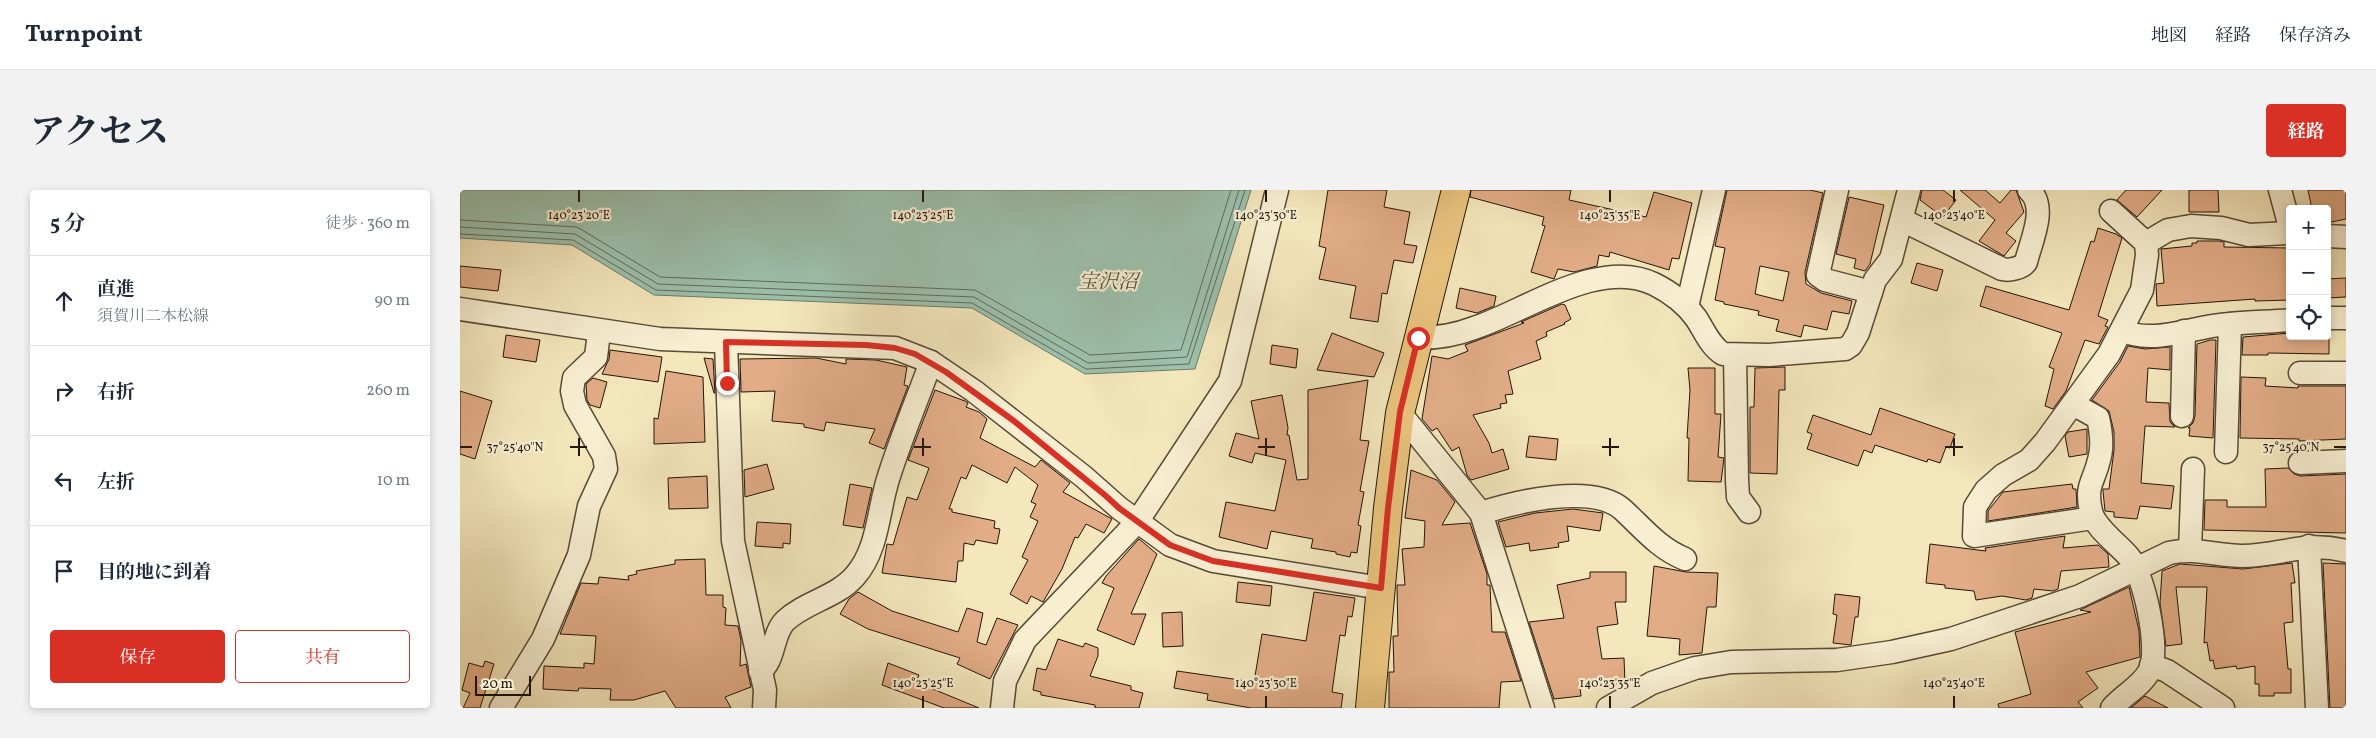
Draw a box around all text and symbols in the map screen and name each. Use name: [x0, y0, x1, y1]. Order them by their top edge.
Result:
text: Turnpoint: [25, 18, 143, 52]
text: 地図: [2151, 24, 2187, 49]
text: 経路: [2215, 24, 2251, 49]
text: 保存済み: [2279, 24, 2351, 49]
button: 経路: [2266, 104, 2346, 157]
text: アクセス: [30, 110, 169, 158]
map controls: [2286, 205, 2331, 340]
button: +: [2286, 205, 2331, 250]
text: 140°23'20"E: [548, 208, 610, 224]
text: 140°23'25"E: [893, 208, 953, 224]
text: 140°23'30"E: [1235, 208, 1297, 224]
text: 140°23'35"E: [1580, 208, 1640, 224]
text: 140°23'40"E: [1923, 208, 1985, 224]
text: 5 分: [50, 210, 85, 239]
text: 徒歩 · 360 m: [325, 213, 410, 235]
button: −: [2286, 250, 2331, 295]
water label: 宝沢沼: [1078, 269, 1141, 297]
text: 直進: [97, 277, 135, 303]
icon: ahead: [50, 287, 78, 315]
text: 90 m: [374, 290, 410, 312]
button: locate: [2286, 295, 2331, 340]
text: 須賀川二本松線: [97, 306, 209, 328]
route start: [1407, 327, 1430, 350]
route end: [716, 372, 739, 395]
icon: right: [50, 377, 78, 405]
text: 右折: [97, 380, 135, 406]
text: 260 m: [366, 380, 410, 402]
text: 37°25'40"N: [487, 440, 544, 456]
text: 37°25'40"N: [2263, 440, 2320, 456]
icon: left: [50, 467, 78, 495]
text: 左折: [97, 470, 135, 496]
text: 10 m: [377, 470, 410, 492]
icon: arrive: [50, 557, 78, 585]
text: 目的地に到着: [97, 560, 211, 586]
button: 保存: [50, 630, 225, 683]
button: 共有: [235, 630, 410, 683]
scale bar: [475, 673, 531, 696]
text: 20 m: [482, 675, 513, 694]
text: 140°23'25"E: [893, 676, 953, 692]
text: 140°23'30"E: [1235, 676, 1297, 692]
text: 140°23'35"E: [1580, 676, 1640, 692]
text: 140°23'40"E: [1923, 676, 1985, 692]

